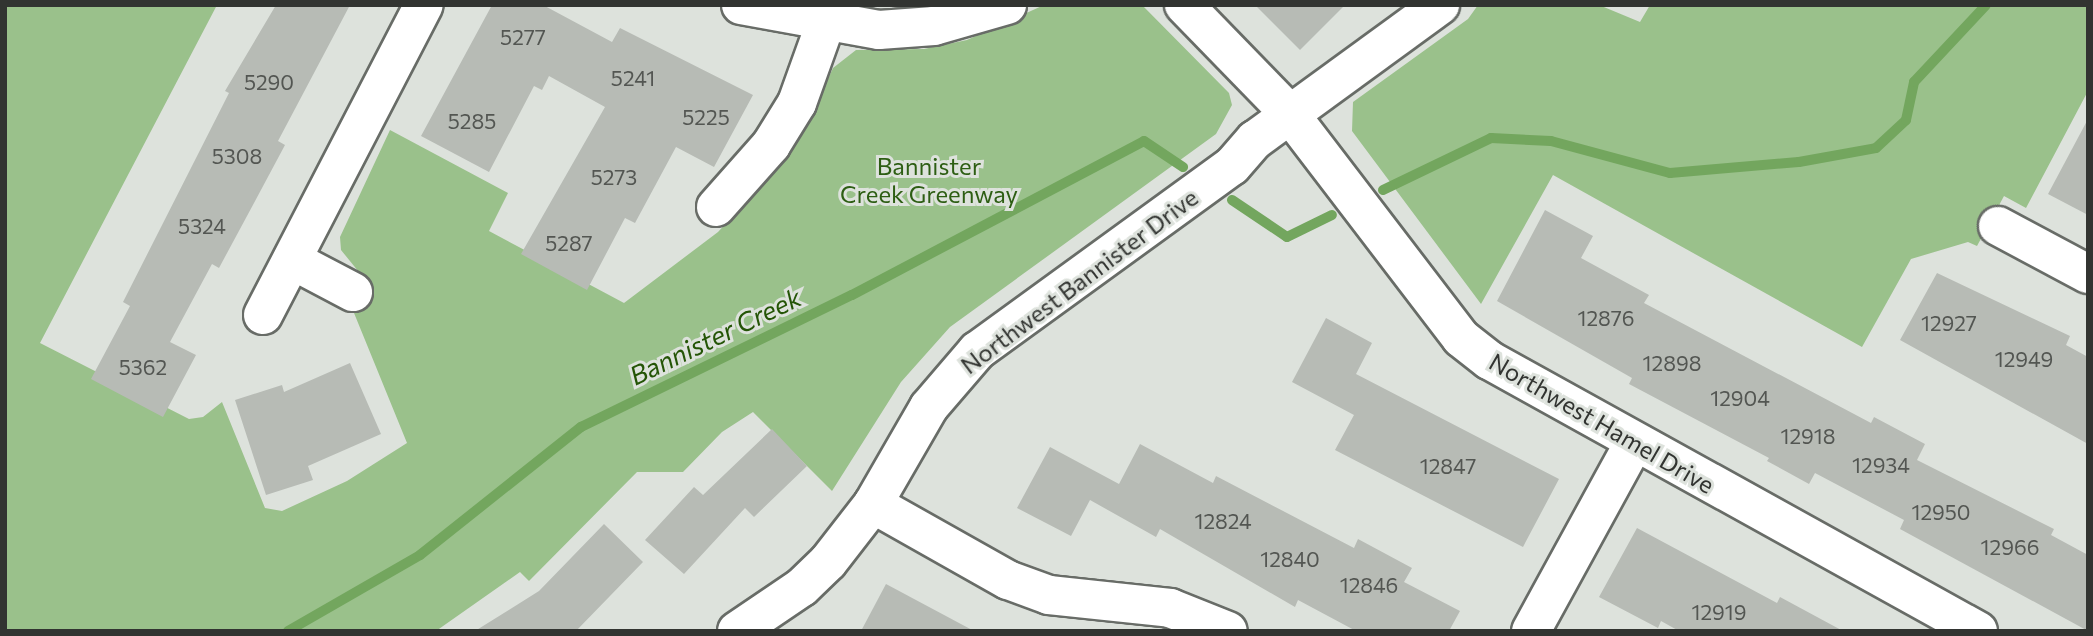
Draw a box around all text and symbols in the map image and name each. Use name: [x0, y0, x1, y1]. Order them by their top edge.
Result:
house number: 5277: [500, 24, 546, 50]
house number: 5241: [611, 65, 655, 91]
house number: 5290: [244, 69, 294, 95]
house number: 5225: [682, 104, 730, 130]
house number: 5285: [448, 108, 496, 134]
house number: 5308: [212, 143, 262, 169]
park label: Bannister Creek Greenway: [840, 152, 1018, 208]
house number: 5273: [591, 164, 637, 190]
street label: Northwest Bannister Drive: [955, 182, 1203, 380]
house number: 5324: [178, 213, 226, 239]
house number: 5287: [545, 230, 593, 256]
water label: Bannister Creek: [624, 281, 806, 391]
house number: 12876: [1577, 305, 1635, 331]
house number: 12927: [1921, 310, 1977, 336]
house number: 12949: [1995, 346, 2053, 372]
street label: Northwest Hamel Drive: [1484, 347, 1720, 499]
house number: 12898: [1643, 350, 1701, 376]
house number: 5362: [119, 354, 167, 380]
house number: 12904: [1710, 385, 1770, 411]
house number: 12918: [1780, 423, 1836, 449]
house number: 12934: [1852, 452, 1910, 478]
house number: 12847: [1420, 453, 1476, 479]
house number: 12950: [1911, 499, 1971, 525]
house number: 12824: [1194, 508, 1252, 534]
house number: 12966: [1981, 534, 2039, 560]
house number: 12840: [1260, 546, 1320, 572]
house number: 12846: [1340, 572, 1398, 598]
house number: 12919: [1691, 599, 1747, 625]

